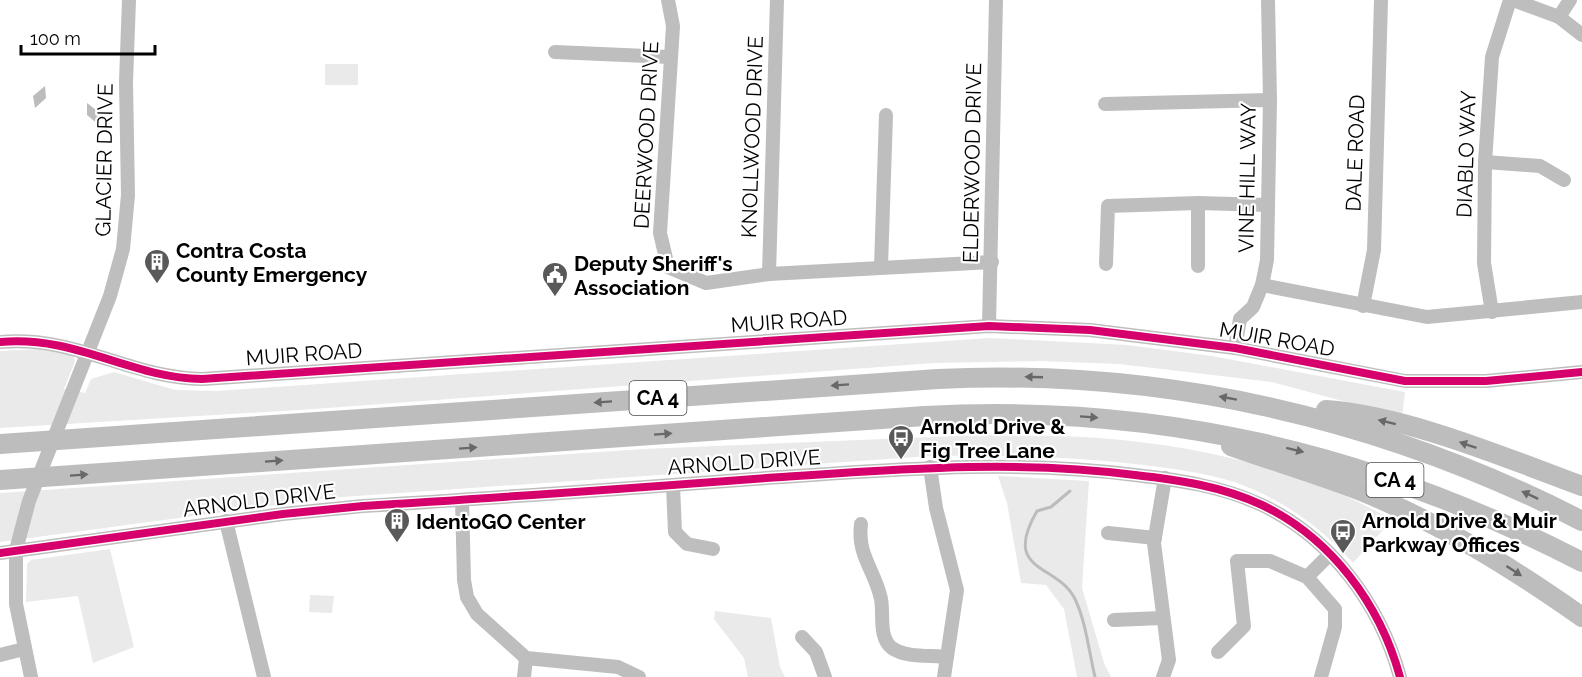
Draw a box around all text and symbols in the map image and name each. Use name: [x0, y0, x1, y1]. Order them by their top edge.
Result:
scale bar: [21, 18, 154, 56]
text: 100 m: [30, 28, 81, 49]
street label: KNOLLWOOD DRIVE: [736, 36, 768, 238]
street label: DEERWOOD DRIVE: [629, 40, 663, 230]
street label: ELDERWOOD DRIVE: [958, 63, 986, 263]
street label: GLACIER DRIVE: [90, 83, 118, 237]
street label: DIABLO WAY: [1451, 90, 1481, 218]
street label: DALE ROAD: [1340, 94, 1370, 212]
street label: VINE HILL WAY: [1233, 102, 1261, 253]
place label: Contra Costa County Emergency: [176, 238, 368, 287]
building icon: Contra Costa County Emergency: [142, 247, 172, 285]
place label: Deputy Sheriff's Association: [574, 251, 733, 300]
public building icon: Deputy Sheriff's Association: [540, 260, 570, 298]
street label: MUIR ROAD: [730, 304, 848, 338]
street label: MUIR ROAD: [1217, 317, 1337, 361]
street label: MUIR ROAD: [245, 337, 363, 371]
one-way arrow: [1025, 373, 1044, 382]
road number: CA 4: [630, 381, 686, 415]
one-way arrow: [830, 381, 849, 390]
one-way arrow: [1218, 393, 1237, 402]
one-way arrow: [594, 397, 613, 407]
one-way arrow: [1079, 412, 1098, 421]
place label: Arnold Drive & Fig Tree Lane: [920, 414, 1065, 463]
one-way arrow: [1378, 416, 1396, 426]
bus stop icon: Arnold Drive & Fig Tree Lane: [886, 423, 916, 461]
one-way arrow: [653, 429, 672, 439]
one-way arrow: [1459, 440, 1477, 450]
one-way arrow: [459, 443, 478, 452]
street label: ARNOLD DRIVE: [667, 444, 821, 480]
one-way arrow: [1286, 446, 1304, 455]
one-way arrow: [264, 456, 283, 466]
road number: CA 4: [1366, 463, 1424, 497]
one-way arrow: [70, 470, 89, 479]
street label: ARNOLD DRIVE: [181, 478, 337, 522]
one-way arrow: [1521, 491, 1538, 500]
building icon: IdentoGO Center: [382, 506, 412, 544]
place label: Arnold Drive & Muir Parkway Offices: [1362, 508, 1557, 557]
place label: IdentoGO Center: [416, 509, 586, 534]
bus stop icon: Arnold Drive & Muir Parkway Offices: [1328, 517, 1358, 555]
one-way arrow: [1506, 566, 1522, 577]

